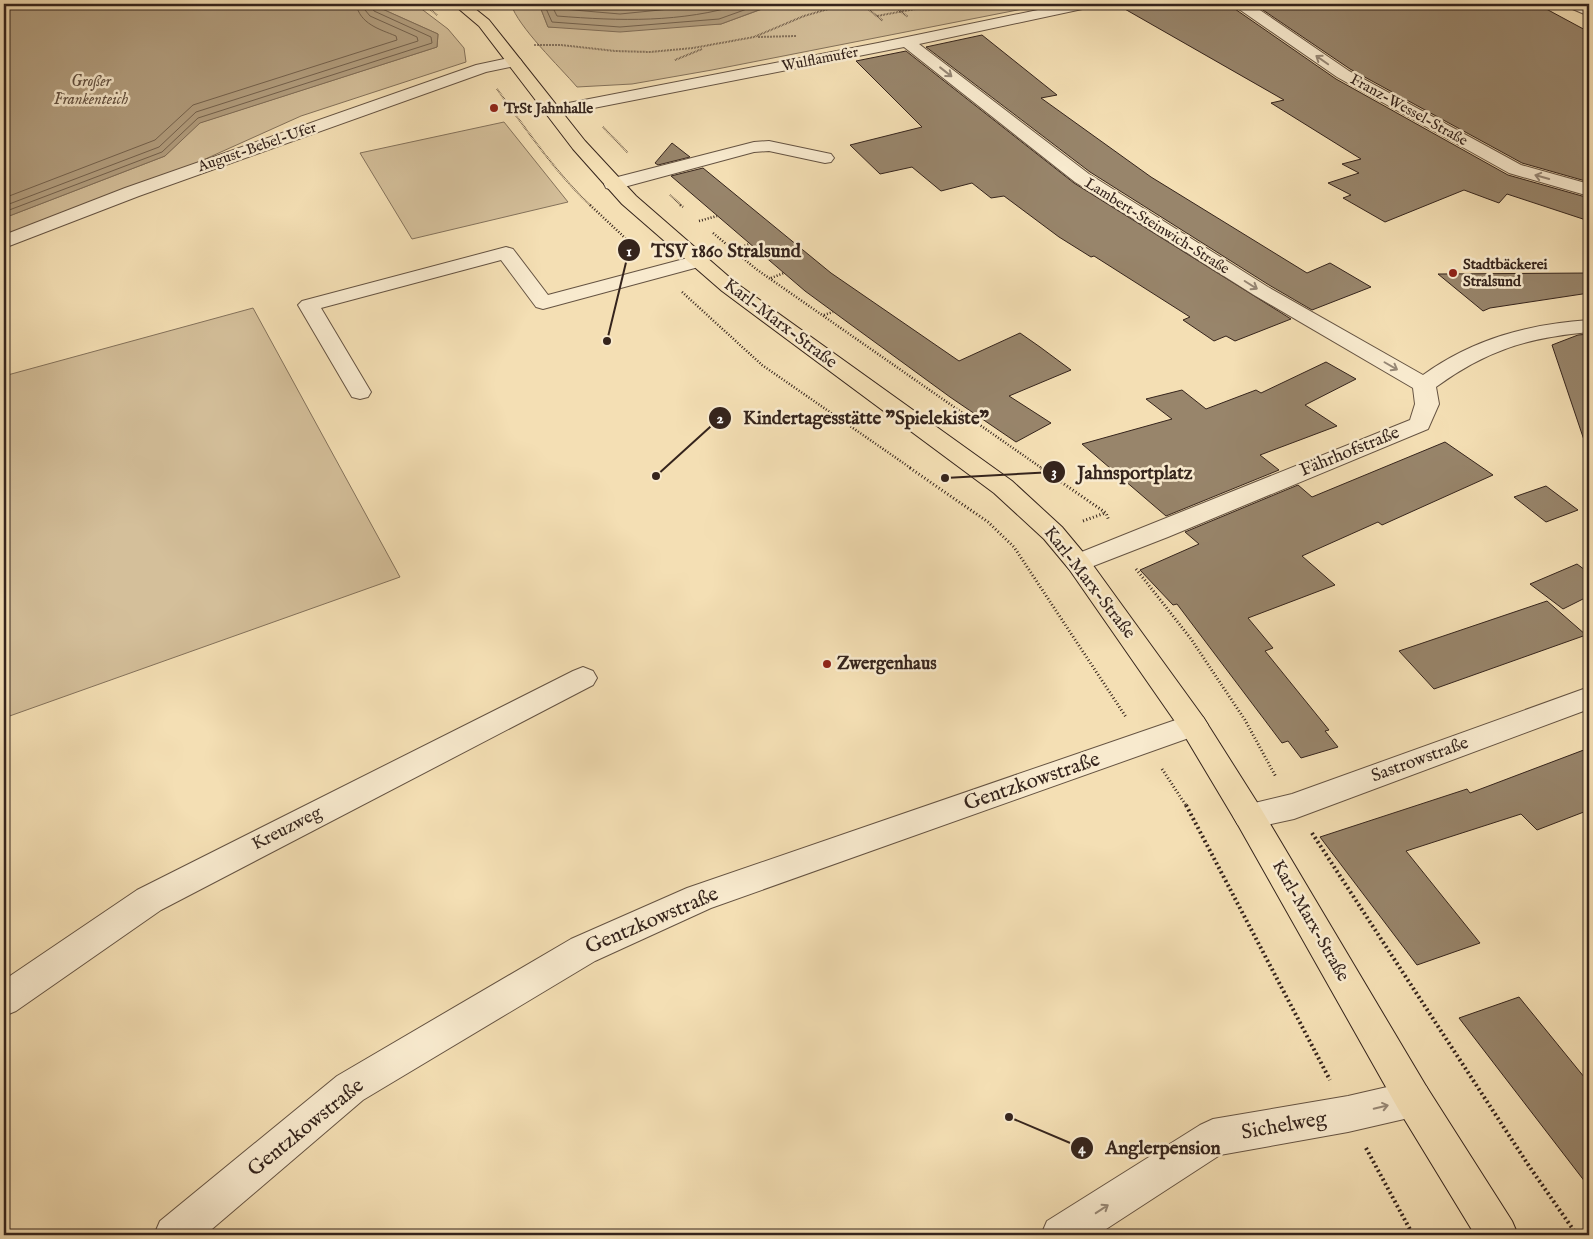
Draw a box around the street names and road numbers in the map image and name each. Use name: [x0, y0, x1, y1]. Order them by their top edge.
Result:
street label: Wulflamufer: [780, 42, 860, 76]
street label: Franz-Wessel-Straße: [1347, 70, 1471, 150]
street label: August-Bebel-Ufer: [194, 118, 319, 177]
street label: Lambert-Steinwich-Straße: [1081, 174, 1233, 278]
street label: Karl-Marx-Straße: [719, 274, 841, 374]
street label: Fährhofstraße: [1297, 422, 1403, 482]
street label: Karl-Marx-Straße: [1038, 522, 1140, 644]
street label: Sastrowstraße: [1368, 732, 1472, 788]
street label: Gentzkowstraße: [960, 746, 1104, 818]
street label: Kreuzweg: [248, 802, 326, 856]
street label: Karl-Marx-Straße: [1266, 856, 1354, 986]
street label: Gentzkowstraße: [581, 881, 723, 961]
street label: Gentzkowstraße: [242, 1073, 370, 1183]
street label: Sichelweg: [1239, 1105, 1329, 1147]

